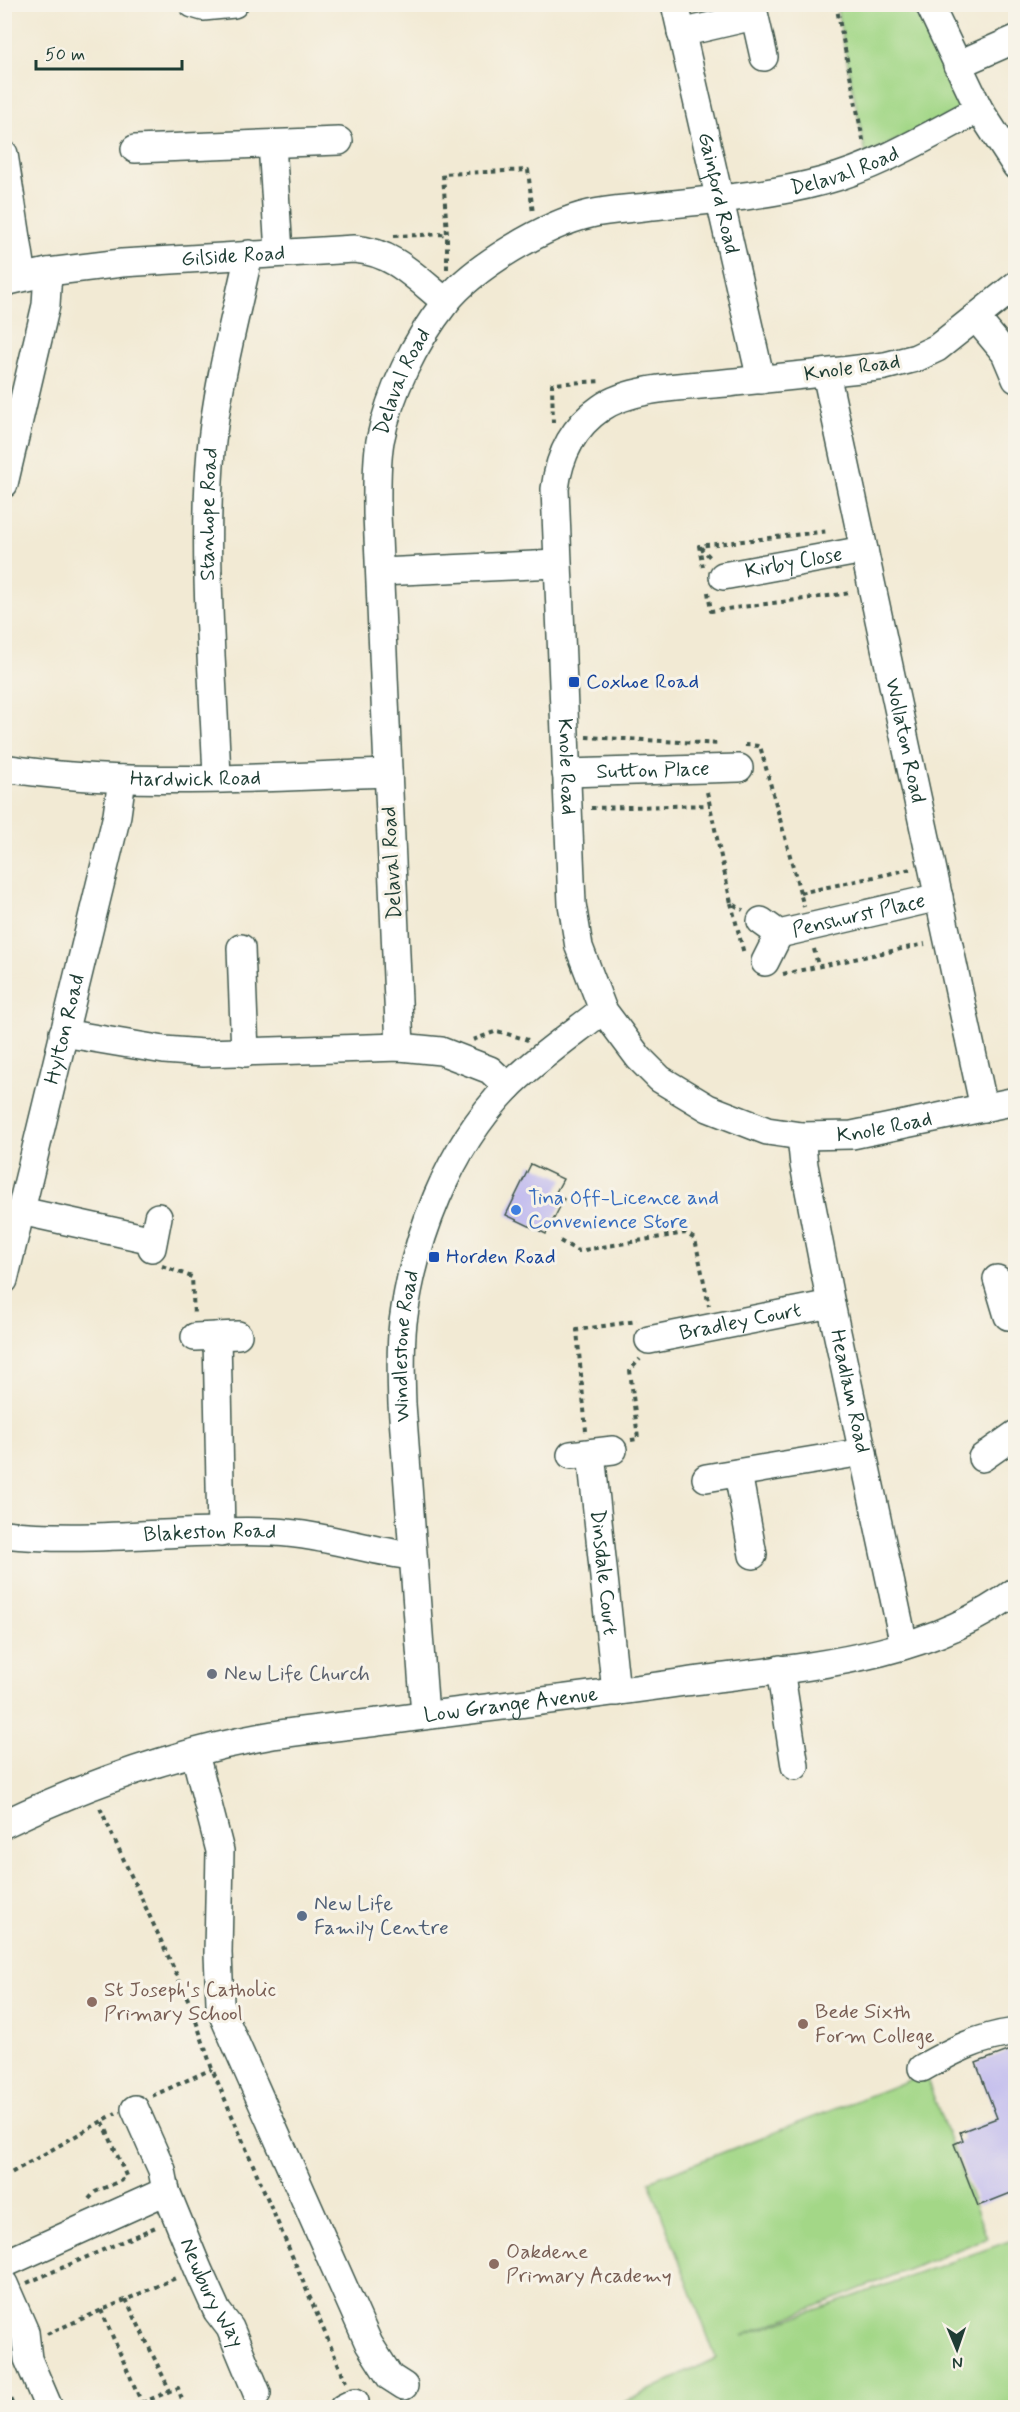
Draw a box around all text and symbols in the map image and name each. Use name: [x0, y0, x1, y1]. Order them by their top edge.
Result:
scale bar: [36, 33, 182, 71]
text: 50 m: [45, 43, 85, 67]
street label: Gainford Road: [691, 129, 746, 257]
street label: Delaval Road: [788, 139, 904, 202]
street label: Gilside Road: [180, 239, 286, 273]
street label: Delaval Road: [368, 323, 438, 438]
street label: Knole Road: [802, 347, 902, 389]
street label: Stanhope Road: [194, 447, 225, 581]
street label: Kirby Close: [743, 540, 845, 586]
place label: Coxhoe Road: [586, 668, 699, 696]
marker: Coxhoe Road: [567, 675, 581, 689]
street label: Wollaton Road: [878, 676, 932, 806]
street label: Knole Road: [550, 718, 582, 815]
street label: Sutton Place: [596, 755, 710, 786]
street label: Hardwick Road: [130, 764, 261, 794]
street label: Delaval Road: [375, 806, 409, 920]
street label: Penshurst Place: [789, 887, 928, 944]
street label: Hylton Road: [38, 972, 92, 1087]
street label: Knole Road: [836, 1105, 935, 1149]
place label: Tina Off-Licence and Convenience Store: [528, 1184, 719, 1236]
marker: Tina Off-Licence and Convenience Store: [509, 1203, 523, 1217]
place label: Horden Road: [446, 1243, 556, 1271]
marker: Horden Road: [427, 1250, 441, 1264]
street label: Windlestone Road: [387, 1268, 426, 1423]
street label: Bradley Court: [677, 1296, 804, 1348]
street label: Headlam Road: [823, 1327, 877, 1456]
street label: Dinsdale Court: [583, 1508, 624, 1637]
street label: Blakeston Road: [143, 1517, 277, 1549]
place label: New Life Church: [224, 1660, 370, 1688]
marker: New Life Church: [205, 1667, 219, 1681]
street label: Low Grange Avenue: [422, 1680, 600, 1730]
place label: New Life Family Centre: [314, 1890, 449, 1942]
marker: New Life Family Centre: [295, 1909, 309, 1923]
place label: St Joseph's Catholic Primary School: [104, 1976, 276, 2028]
marker: St Joseph's Catholic Primary School: [85, 1995, 99, 2009]
place label: Bede Sixth Form College: [815, 1998, 935, 2050]
marker: Bede Sixth Form College: [796, 2017, 810, 2031]
street label: Newbury Way: [173, 2234, 251, 2352]
place label: Oakdene Primary Academy: [506, 2238, 672, 2290]
marker: Oakdene Primary Academy: [487, 2257, 501, 2271]
north arrow: [927, 2319, 987, 2379]
text: N: [952, 2352, 963, 2373]

